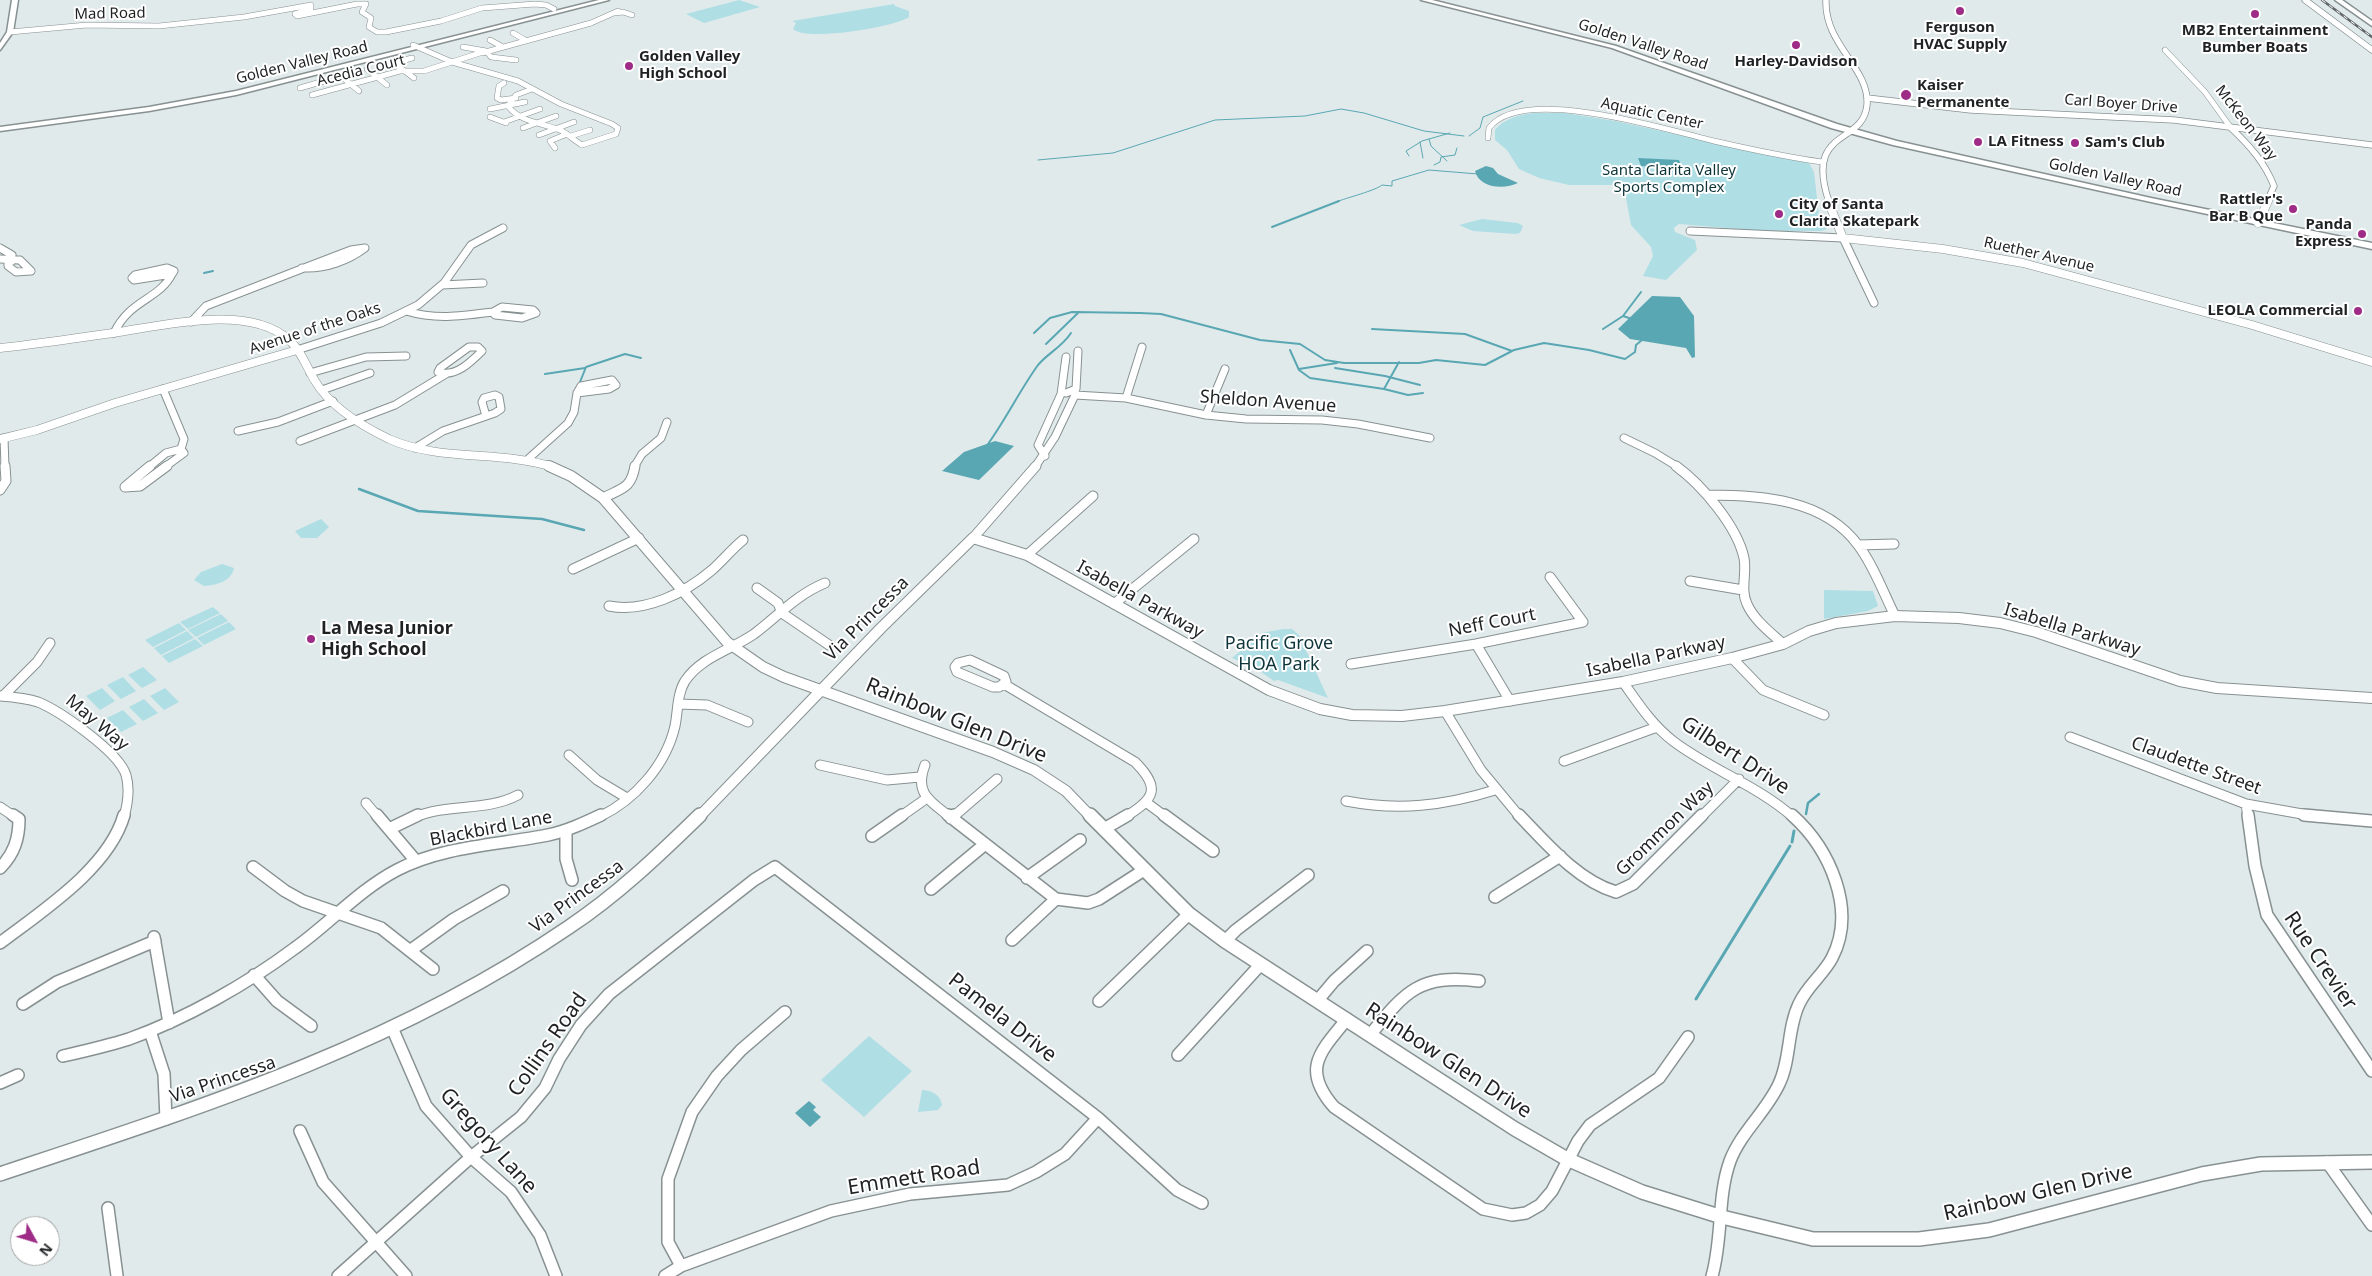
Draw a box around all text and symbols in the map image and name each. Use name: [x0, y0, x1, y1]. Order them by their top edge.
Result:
street label: Mad Road: [74, 4, 146, 24]
marker: Ferguson HVAC Supply: [1954, 5, 1966, 17]
marker: MB2 Entertainment Bumber Boats: [2249, 8, 2261, 20]
street label: Golden Valley Road: [1576, 16, 1710, 74]
place label: Ferguson HVAC Supply: [1913, 19, 2007, 54]
place label: MB2 Entertainment Bumber Boats: [2182, 22, 2328, 57]
street label: Golden Valley Road: [234, 38, 370, 88]
marker: Harley-Davidson: [1790, 39, 1802, 51]
place label: Golden Valley High School: [639, 48, 740, 83]
street label: Acedia Court: [315, 51, 407, 91]
place label: Harley-Davidson: [1735, 53, 1857, 71]
marker: Golden Valley High School: [623, 60, 635, 72]
place label: Kaiser Permanente: [1917, 77, 2010, 112]
street label: McKeon Way: [2211, 82, 2281, 164]
marker: Kaiser Permanente: [1899, 88, 1913, 102]
street label: Carl Boyer Drive: [2064, 91, 2178, 117]
street label: Aquatic Center: [1599, 94, 1705, 134]
place label: LA Fitness: [1988, 133, 2064, 151]
place label: Sam's Club: [2085, 134, 2165, 152]
marker: LA Fitness: [1972, 136, 1984, 148]
marker: Sam's Club: [2069, 137, 2081, 149]
street label: Golden Valley Road: [2047, 155, 2183, 201]
park label: Santa Clarita Valley Sports Complex: [1602, 162, 1736, 197]
place label: Rattler's Bar B Que: [2209, 191, 2283, 226]
place label: City of Santa Clarita Skatepark: [1789, 196, 1919, 231]
marker: Rattler's Bar B Que: [2287, 203, 2299, 215]
marker: City of Santa Clarita Skatepark: [1773, 208, 1785, 220]
place label: Panda Express: [2295, 216, 2352, 251]
marker: Panda Express: [2356, 228, 2368, 240]
street label: Ruether Avenue: [1982, 234, 2096, 276]
street label: Avenue of the Oaks: [247, 299, 383, 359]
place label: LEOLA Commercial: [2207, 302, 2348, 320]
marker: LEOLA Commercial: [2352, 305, 2364, 317]
street label: Sheldon Avenue: [1199, 386, 1337, 418]
street label: Isabella Parkway: [1073, 556, 1207, 644]
street label: Via Princessa: [820, 572, 914, 666]
street label: Isabella Parkway: [2001, 599, 2143, 661]
street label: Neff Court: [1447, 604, 1537, 642]
place label: La Mesa Junior High School: [321, 618, 453, 660]
street label: Isabella Parkway: [1585, 632, 1727, 682]
marker: La Mesa Junior High School: [305, 633, 317, 645]
park label: Pacific Grove HOA Park: [1225, 633, 1333, 676]
street label: Rainbow Glen Drive: [862, 673, 1050, 769]
street label: May Way: [61, 690, 133, 756]
street label: Gilbert Drive: [1676, 712, 1794, 800]
street label: Claudette Street: [2128, 733, 2264, 799]
street label: Grommon Way: [1612, 777, 1718, 881]
street label: Blackbird Lane: [428, 807, 554, 851]
street label: Via Princessa: [526, 856, 628, 938]
street label: Rue Crevier: [2278, 907, 2362, 1015]
street label: Pamela Drive: [943, 968, 1061, 1068]
street label: Collins Road: [503, 988, 593, 1102]
street label: Rainbow Glen Drive: [1360, 998, 1536, 1124]
street label: Via Princessa: [167, 1052, 279, 1108]
street label: Gregory Lane: [434, 1083, 542, 1199]
street label: Emmett Road: [846, 1155, 982, 1201]
street label: Rainbow Glen Drive: [1941, 1159, 2135, 1227]
north arrow: [10, 1216, 60, 1266]
text: N: [35, 1240, 57, 1261]

